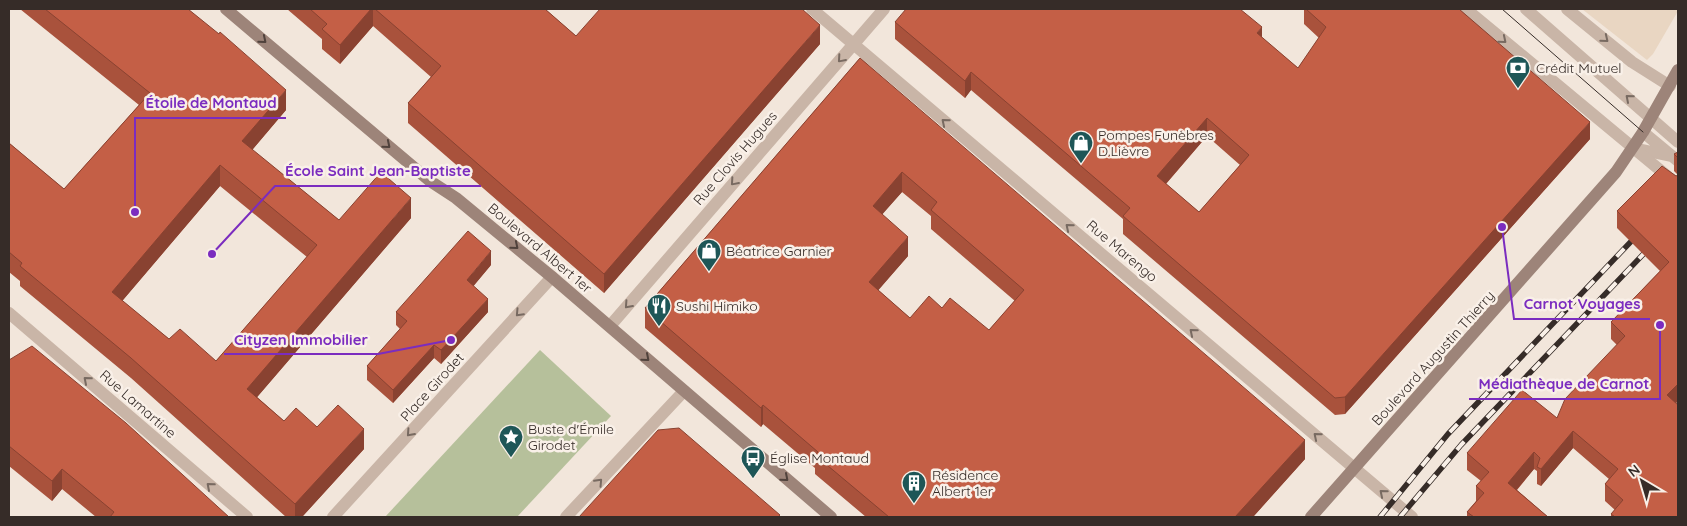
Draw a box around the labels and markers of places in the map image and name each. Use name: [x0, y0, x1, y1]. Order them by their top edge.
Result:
bank icon: Crédit Mutuel: [1505, 55, 1531, 89]
place label: Crédit Mutuel: [1536, 59, 1622, 77]
callout: Étoile de Montaud: [135, 88, 286, 118]
place label: Pompes Funèbres D.Lièvre: [1098, 126, 1214, 160]
shop icon: Pompes Funèbres D.Lièvre: [1068, 130, 1094, 164]
callout: École Saint Jean-Baptiste: [275, 156, 481, 186]
shop icon: Béatrice Garnier: [696, 238, 722, 272]
place label: Béatrice Garnier: [726, 242, 832, 260]
callout: Carnot Voyages: [1514, 289, 1650, 319]
restaurant icon: Sushi Himiko: [646, 293, 672, 327]
place label: Sushi Himiko: [676, 297, 758, 315]
callout: Cityzen Immobilier: [224, 324, 378, 354]
callout: Médiathèque de Carnot: [1469, 369, 1660, 399]
place label: Buste d'Émile Girodet: [528, 420, 614, 454]
place icon: Buste d'Émile Girodet: [498, 424, 524, 458]
bus stop icon: Église Montaud: [740, 445, 766, 479]
place label: Église Montaud: [770, 449, 869, 467]
place label: Résidence Albert 1er: [932, 466, 999, 500]
building icon: Résidence Albert 1er: [901, 470, 927, 504]

